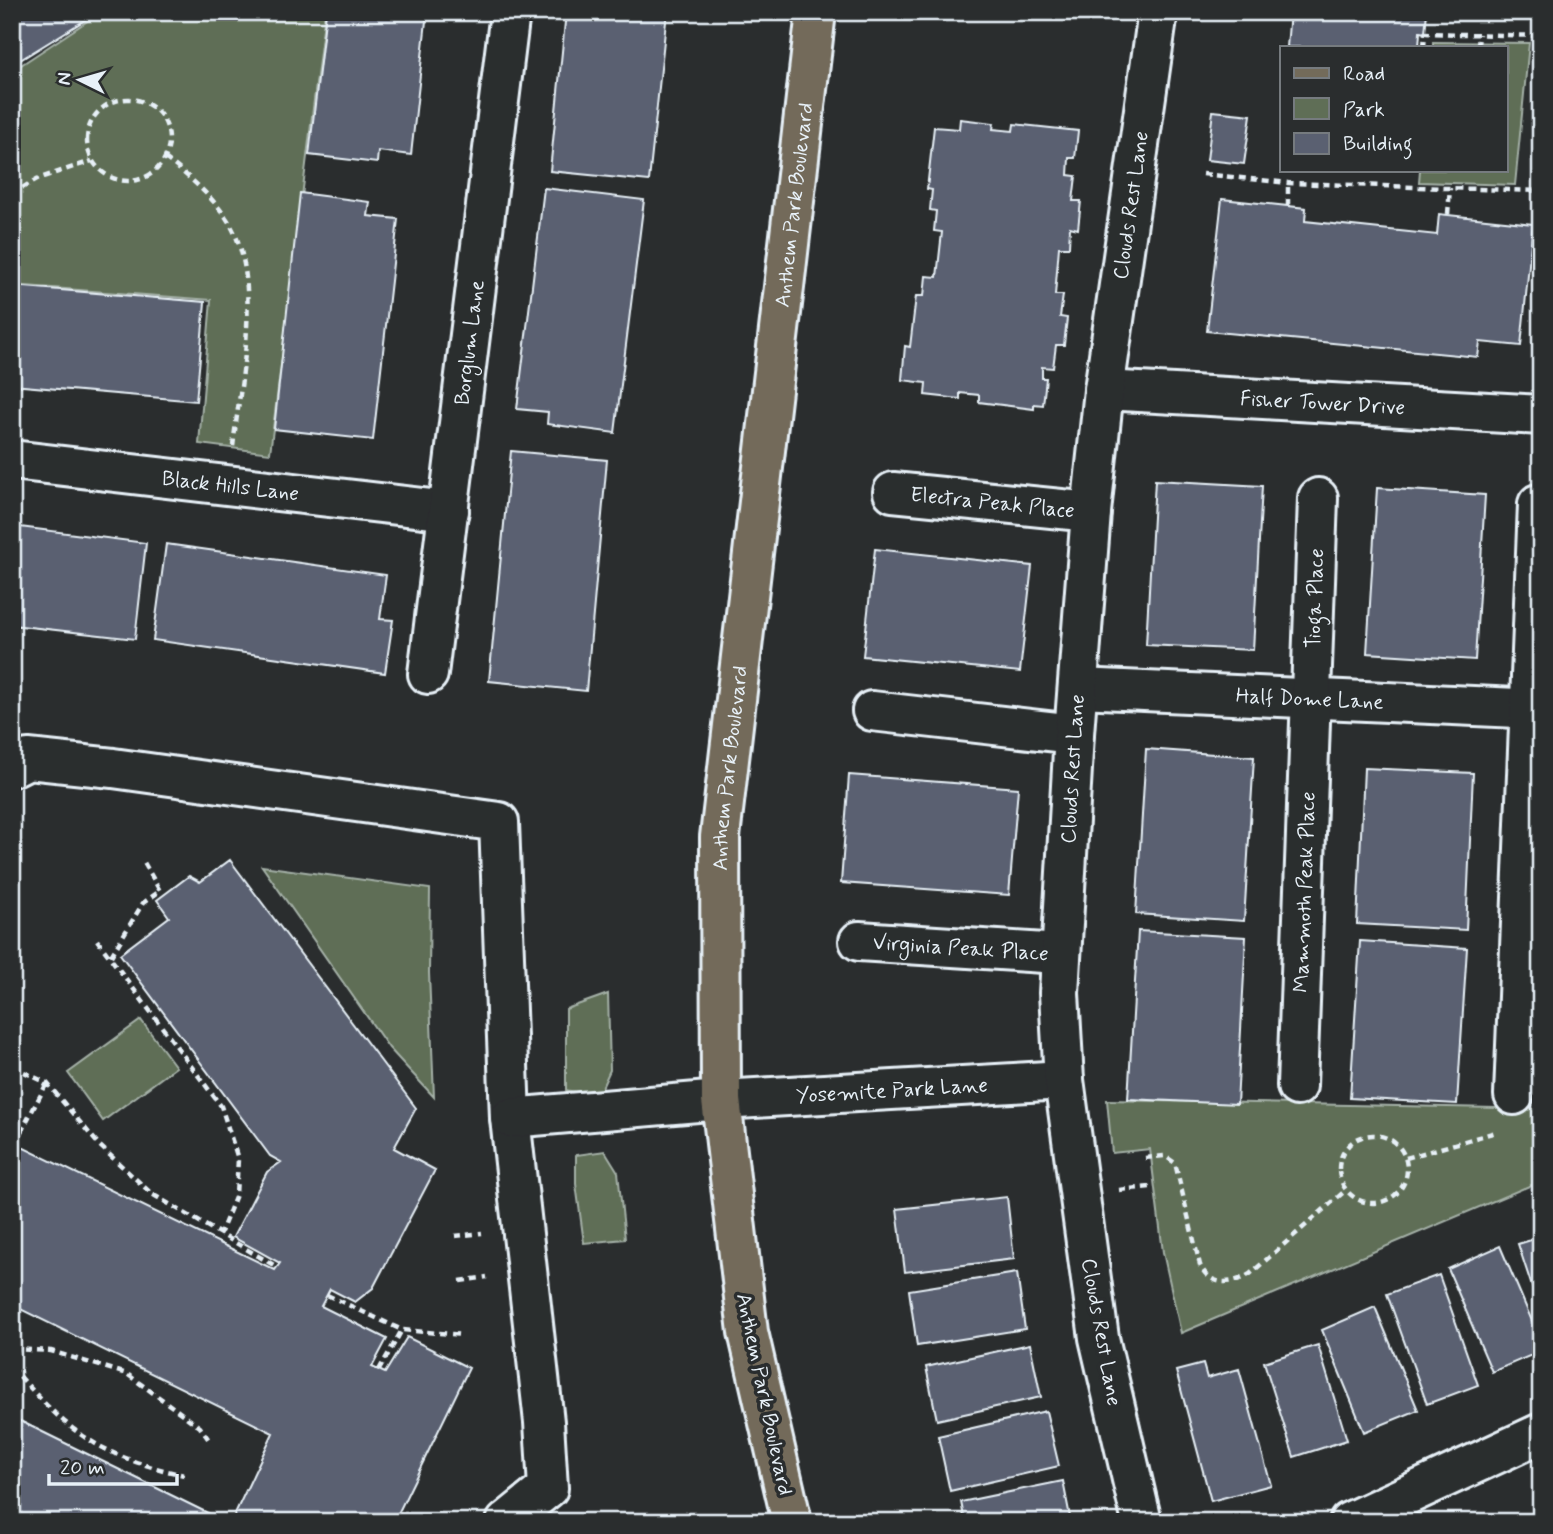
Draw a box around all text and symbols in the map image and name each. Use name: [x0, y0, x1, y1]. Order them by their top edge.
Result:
north arrow: [46, 46, 116, 116]
legend: [1280, 46, 1508, 172]
text: Road: [1343, 60, 1385, 88]
text: N: [52, 71, 78, 86]
text: Park: [1343, 96, 1385, 124]
street label: Anthem Park Boulevard: [769, 101, 820, 309]
street label: Clouds Rest Lane: [1107, 129, 1156, 281]
text: Building: [1343, 130, 1413, 160]
street label: Borglum Lane: [448, 278, 492, 407]
street label: Fisher Tower Drive: [1239, 385, 1406, 422]
street label: Black Hills Lane: [160, 465, 301, 508]
street label: Electra Peak Place: [909, 481, 1076, 525]
street label: Tioga Place: [1300, 548, 1331, 649]
street label: Anthem Park Boulevard: [707, 664, 755, 871]
street label: Half Dome Lane: [1235, 682, 1384, 717]
street label: Clouds Rest Lane: [1055, 693, 1092, 844]
street label: Mammoth Peak Place: [1287, 791, 1323, 993]
street label: Virginia Peak Place: [872, 929, 1050, 968]
street label: Yosemite Park Lane: [795, 1071, 989, 1111]
street label: Clouds Rest Lane: [1074, 1256, 1128, 1408]
street label: Anthem Park Boulevard: [729, 1291, 799, 1498]
scale bar: [49, 1443, 177, 1487]
text: 20 m: [60, 1454, 105, 1482]

